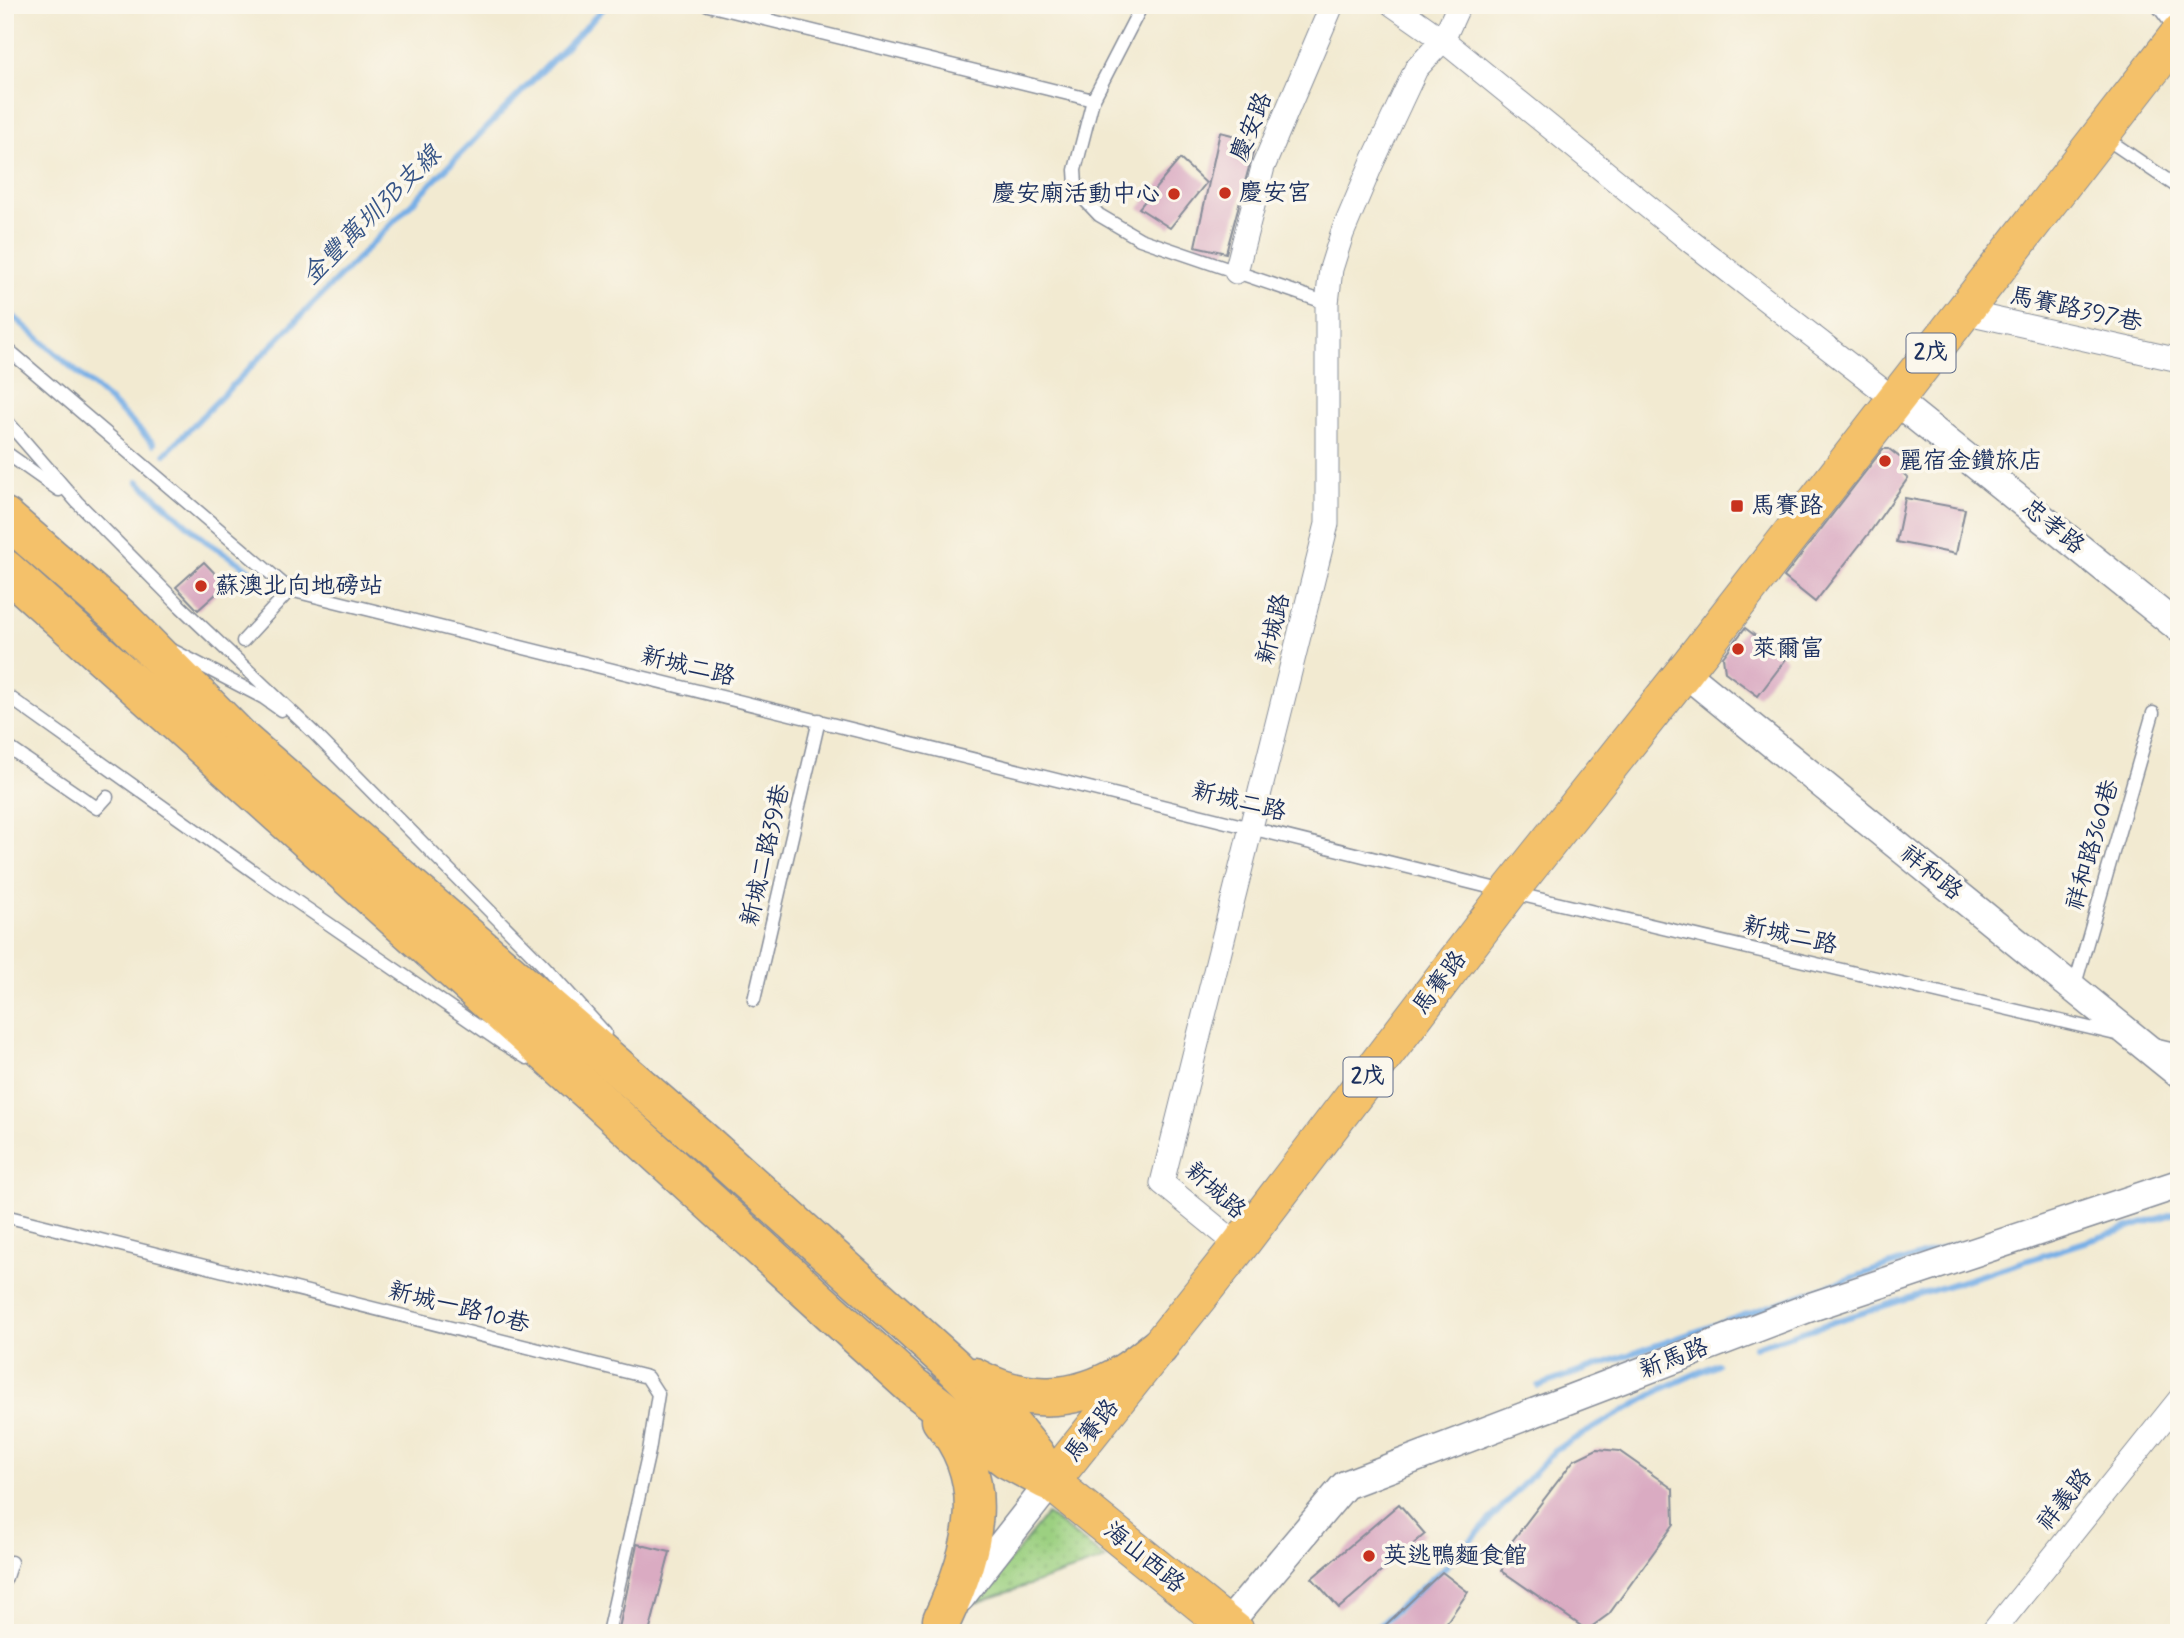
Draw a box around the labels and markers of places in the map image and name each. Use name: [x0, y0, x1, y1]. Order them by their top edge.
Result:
place label: 慶安宮: [1239, 178, 1311, 209]
place label: 慶安廟活動中心: [992, 179, 1160, 210]
marker: 慶安宮: [1217, 185, 1233, 201]
marker: 慶安廟活動中心: [1166, 186, 1182, 202]
place label: 麗宿金鑽旅店: [1899, 446, 2043, 477]
marker: 麗宿金鑽旅店: [1877, 453, 1893, 469]
place label: 馬賽路: [1751, 491, 1823, 522]
marker: 馬賽路: [1729, 498, 1745, 514]
place label: 蘇澳北向地磅站: [215, 571, 383, 602]
marker: 蘇澳北向地磅站: [193, 578, 209, 594]
place label: 萊爾富: [1752, 634, 1824, 665]
marker: 萊爾富: [1730, 641, 1746, 657]
place label: 英逃鴨麵食館: [1383, 1541, 1527, 1572]
marker: 英逃鴨麵食館: [1361, 1548, 1377, 1564]

